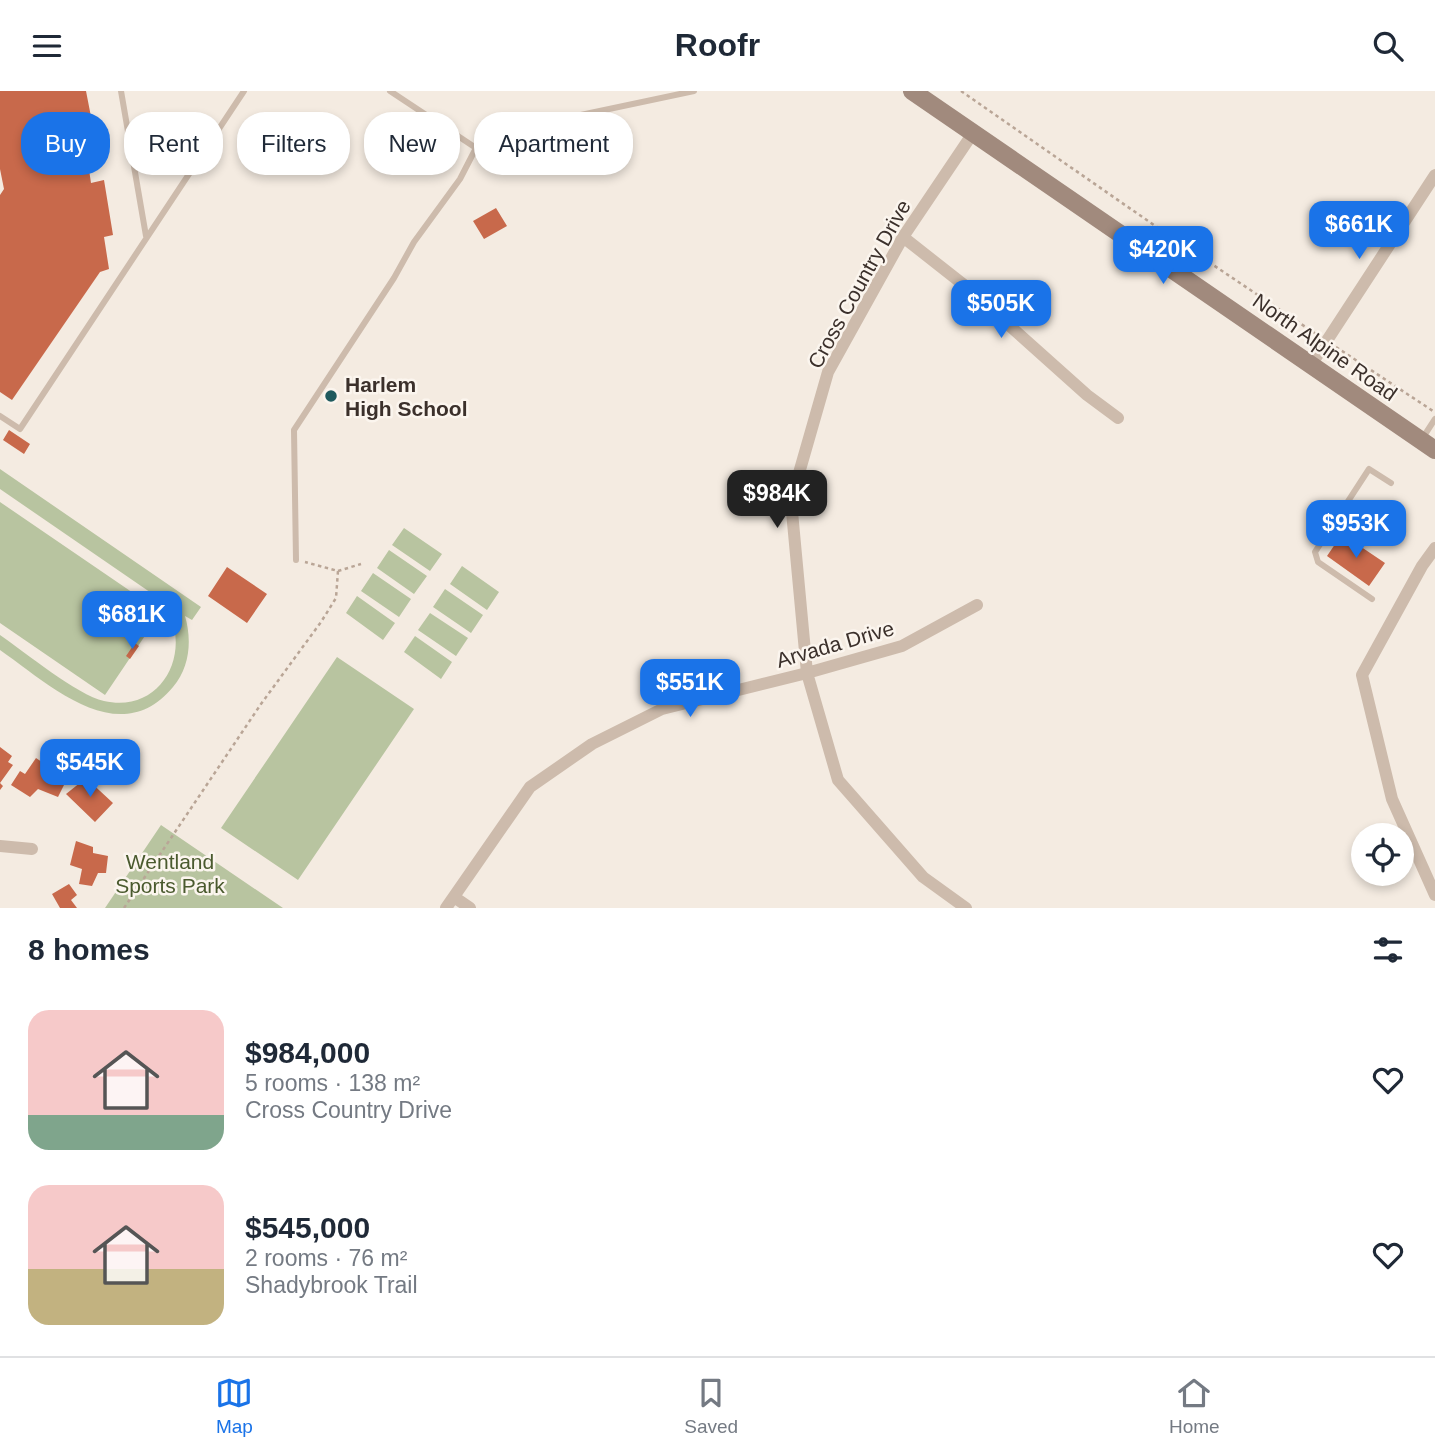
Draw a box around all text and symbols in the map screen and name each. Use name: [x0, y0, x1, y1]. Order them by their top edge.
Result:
icon: menu: [28, 27, 66, 65]
text: Roofr: [675, 27, 760, 63]
icon: search: [1369, 27, 1407, 65]
chip: Buy: [21, 112, 110, 175]
chip: Rent: [124, 112, 223, 175]
chip: Filters: [237, 112, 350, 175]
chip: New: [364, 112, 460, 175]
chip: Apartment: [474, 112, 633, 175]
street label: Cross Country Drive: [803, 196, 915, 372]
pin: $661K: [1310, 201, 1408, 261]
text: $661K: [1325, 211, 1393, 237]
pin: $420K: [1114, 227, 1212, 286]
text: $420K: [1129, 236, 1197, 262]
pin: $505K: [952, 281, 1050, 340]
street label: North Alpine Road: [1249, 289, 1401, 405]
text: $505K: [967, 290, 1035, 316]
place label: Harlem High School: [345, 373, 468, 420]
marker: Harlem High School: [323, 388, 339, 404]
pin: $984K: [728, 471, 826, 530]
text: $984K: [743, 480, 811, 506]
pin: $953K: [1307, 501, 1405, 560]
text: $953K: [1322, 510, 1390, 536]
pin: $681K: [83, 591, 181, 651]
text: $681K: [98, 601, 166, 627]
street label: Arvada Drive: [773, 616, 897, 672]
pin: $551K: [641, 659, 739, 719]
text: $551K: [656, 669, 724, 695]
pin: $545K: [41, 739, 139, 799]
text: $545K: [56, 749, 124, 775]
map controls: [1351, 823, 1414, 886]
button: locate: [1351, 823, 1414, 886]
park label: Wentland Sports Park: [115, 850, 225, 897]
icon: filters: [1369, 931, 1407, 969]
text: 8 homes: [28, 933, 150, 966]
text: $984,000: [245, 1036, 370, 1069]
icon: home: [84, 1038, 168, 1122]
icon: heart: [1369, 1061, 1407, 1099]
text: 5 rooms · 138 m²: [245, 1070, 420, 1096]
text: Cross Country Drive: [245, 1097, 452, 1123]
text: $545,000: [245, 1211, 370, 1244]
icon: home: [84, 1213, 168, 1297]
icon: heart: [1369, 1236, 1407, 1274]
text: 2 rooms · 76 m²: [245, 1245, 407, 1271]
text: Shadybrook Trail: [245, 1272, 418, 1298]
tab: Map: [215, 1374, 253, 1438]
tab: Saved: [684, 1374, 738, 1438]
tab: Home: [1169, 1374, 1220, 1438]

